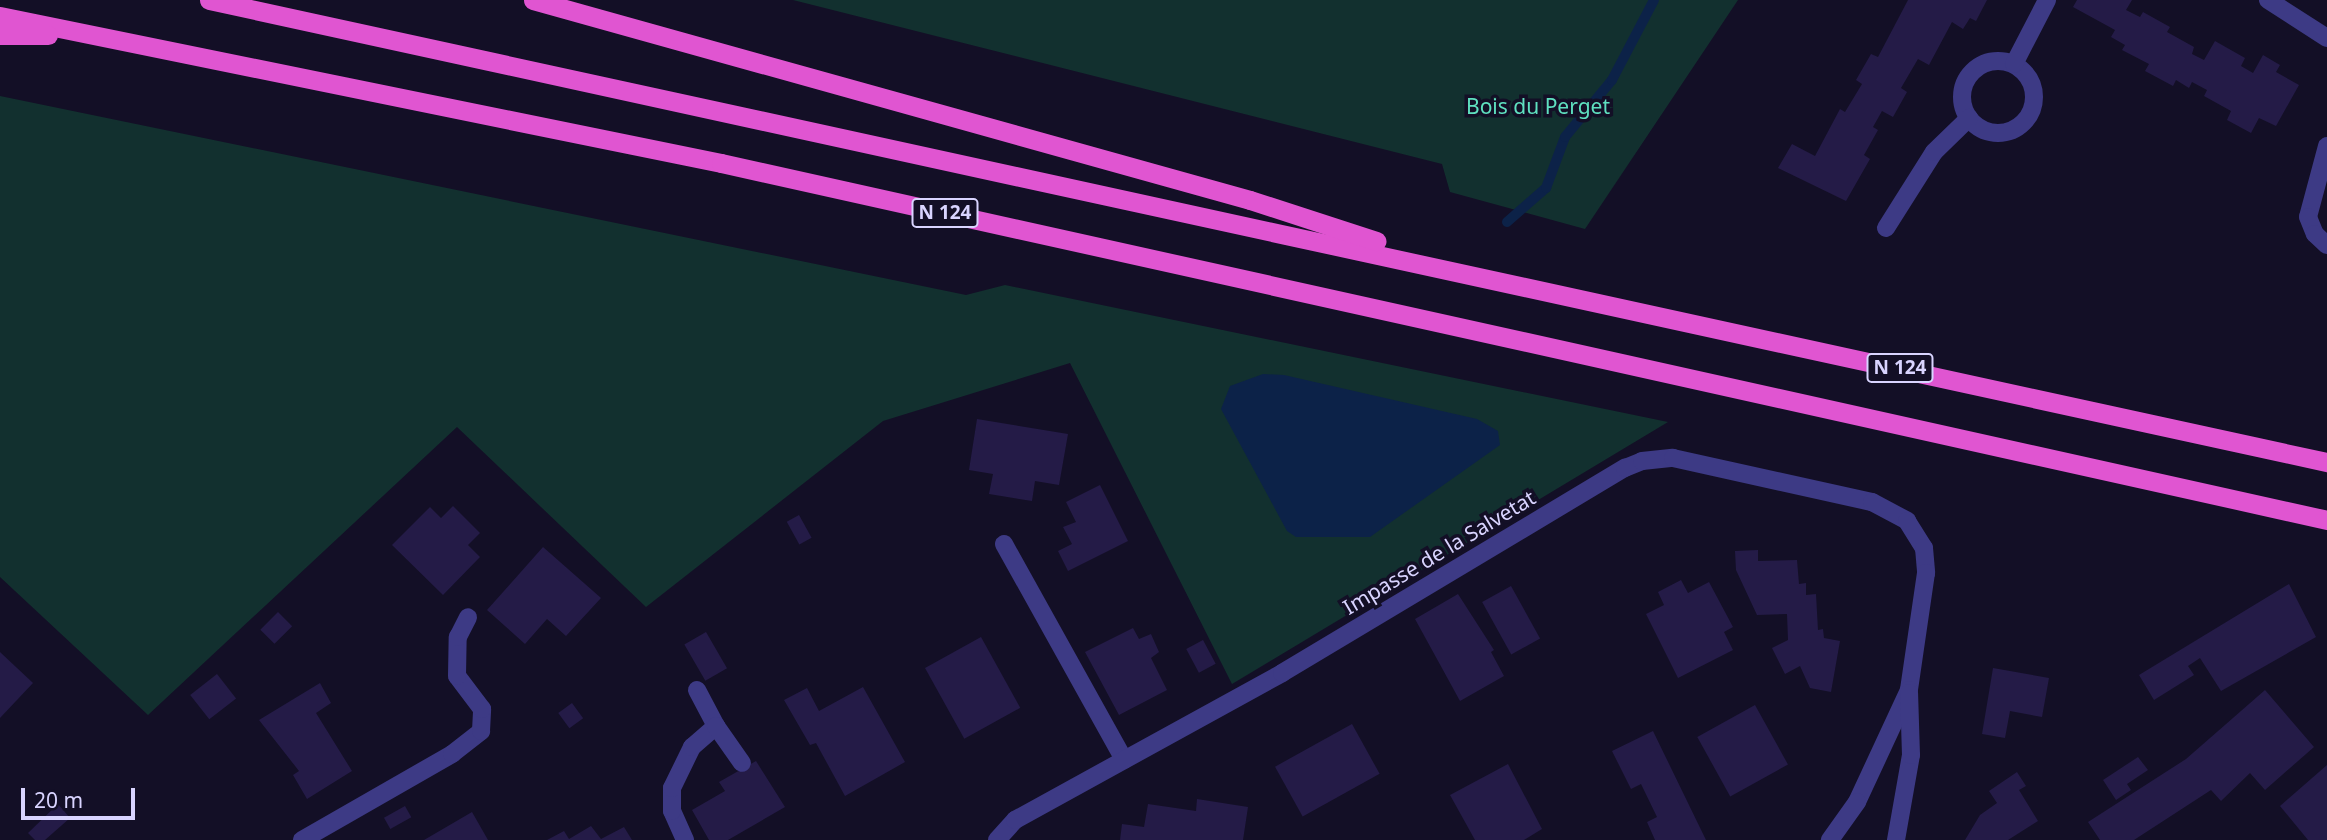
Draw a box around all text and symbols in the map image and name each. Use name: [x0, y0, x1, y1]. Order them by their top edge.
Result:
park label: Bois du Perget: [1466, 93, 1610, 119]
road number: N 124: [910, 197, 980, 228]
road number: N 124: [1865, 352, 1935, 384]
street label: Impasse de la Salvetat: [1338, 485, 1540, 619]
scale bar: [24, 774, 138, 818]
text: 20 m: [34, 786, 83, 814]

